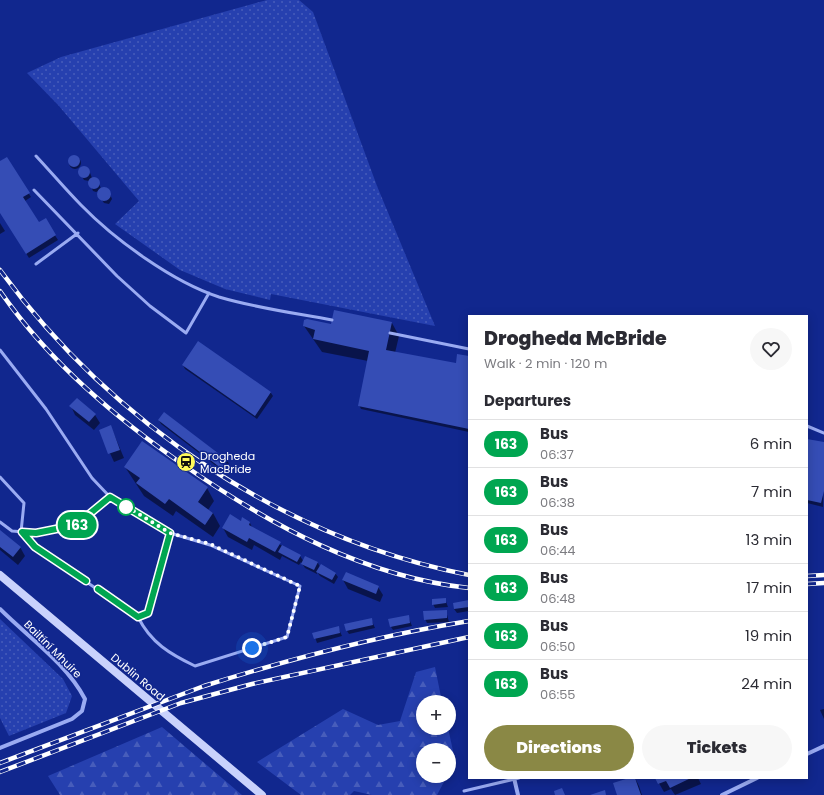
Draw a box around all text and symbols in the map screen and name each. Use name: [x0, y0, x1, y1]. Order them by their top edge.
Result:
text: Drogheda McBride: [484, 325, 667, 352]
button: heart: [750, 328, 792, 370]
text: Walk · 2 min · 120 m: [484, 354, 607, 373]
text: Departures: [484, 390, 571, 411]
text: Bus: [540, 423, 568, 444]
text: 6 min: [750, 433, 792, 454]
text: 163: [495, 434, 517, 454]
text: 06:37: [540, 445, 574, 464]
place label: Drogheda MacBride: [200, 448, 255, 477]
station icon: Drogheda MacBride: [175, 451, 197, 473]
text: Bus: [540, 471, 568, 492]
text: 7 min: [751, 481, 792, 502]
text: 163: [495, 482, 517, 502]
text: 06:38: [540, 493, 575, 512]
unlabelled marker: [117, 498, 135, 516]
line badge: 163: [54, 512, 100, 538]
text: 163: [66, 515, 88, 535]
text: Bus: [540, 519, 568, 540]
text: 13 min: [746, 529, 792, 550]
text: 163: [495, 530, 517, 550]
text: 06:44: [540, 541, 576, 560]
text: Bus: [540, 567, 568, 588]
text: 17 min: [746, 577, 792, 598]
text: 163: [495, 578, 517, 598]
text: 06:48: [540, 589, 576, 608]
text: Bus: [540, 615, 568, 636]
street label: Bailtíní Mhuire: [20, 616, 86, 682]
text: 19 min: [745, 625, 792, 646]
text: 163: [495, 626, 517, 646]
text: 06:50: [540, 637, 576, 656]
your location: [242, 638, 262, 658]
street label: Dublin Road: [107, 650, 169, 704]
text: Bus: [540, 663, 568, 684]
text: 24 min: [741, 673, 792, 694]
text: 163: [495, 674, 517, 694]
text: 06:55: [540, 685, 576, 704]
map controls: [416, 695, 456, 783]
button: +: [416, 695, 456, 735]
button: Directions: [484, 725, 634, 771]
button: Tickets: [642, 725, 792, 771]
button: −: [416, 743, 456, 783]

